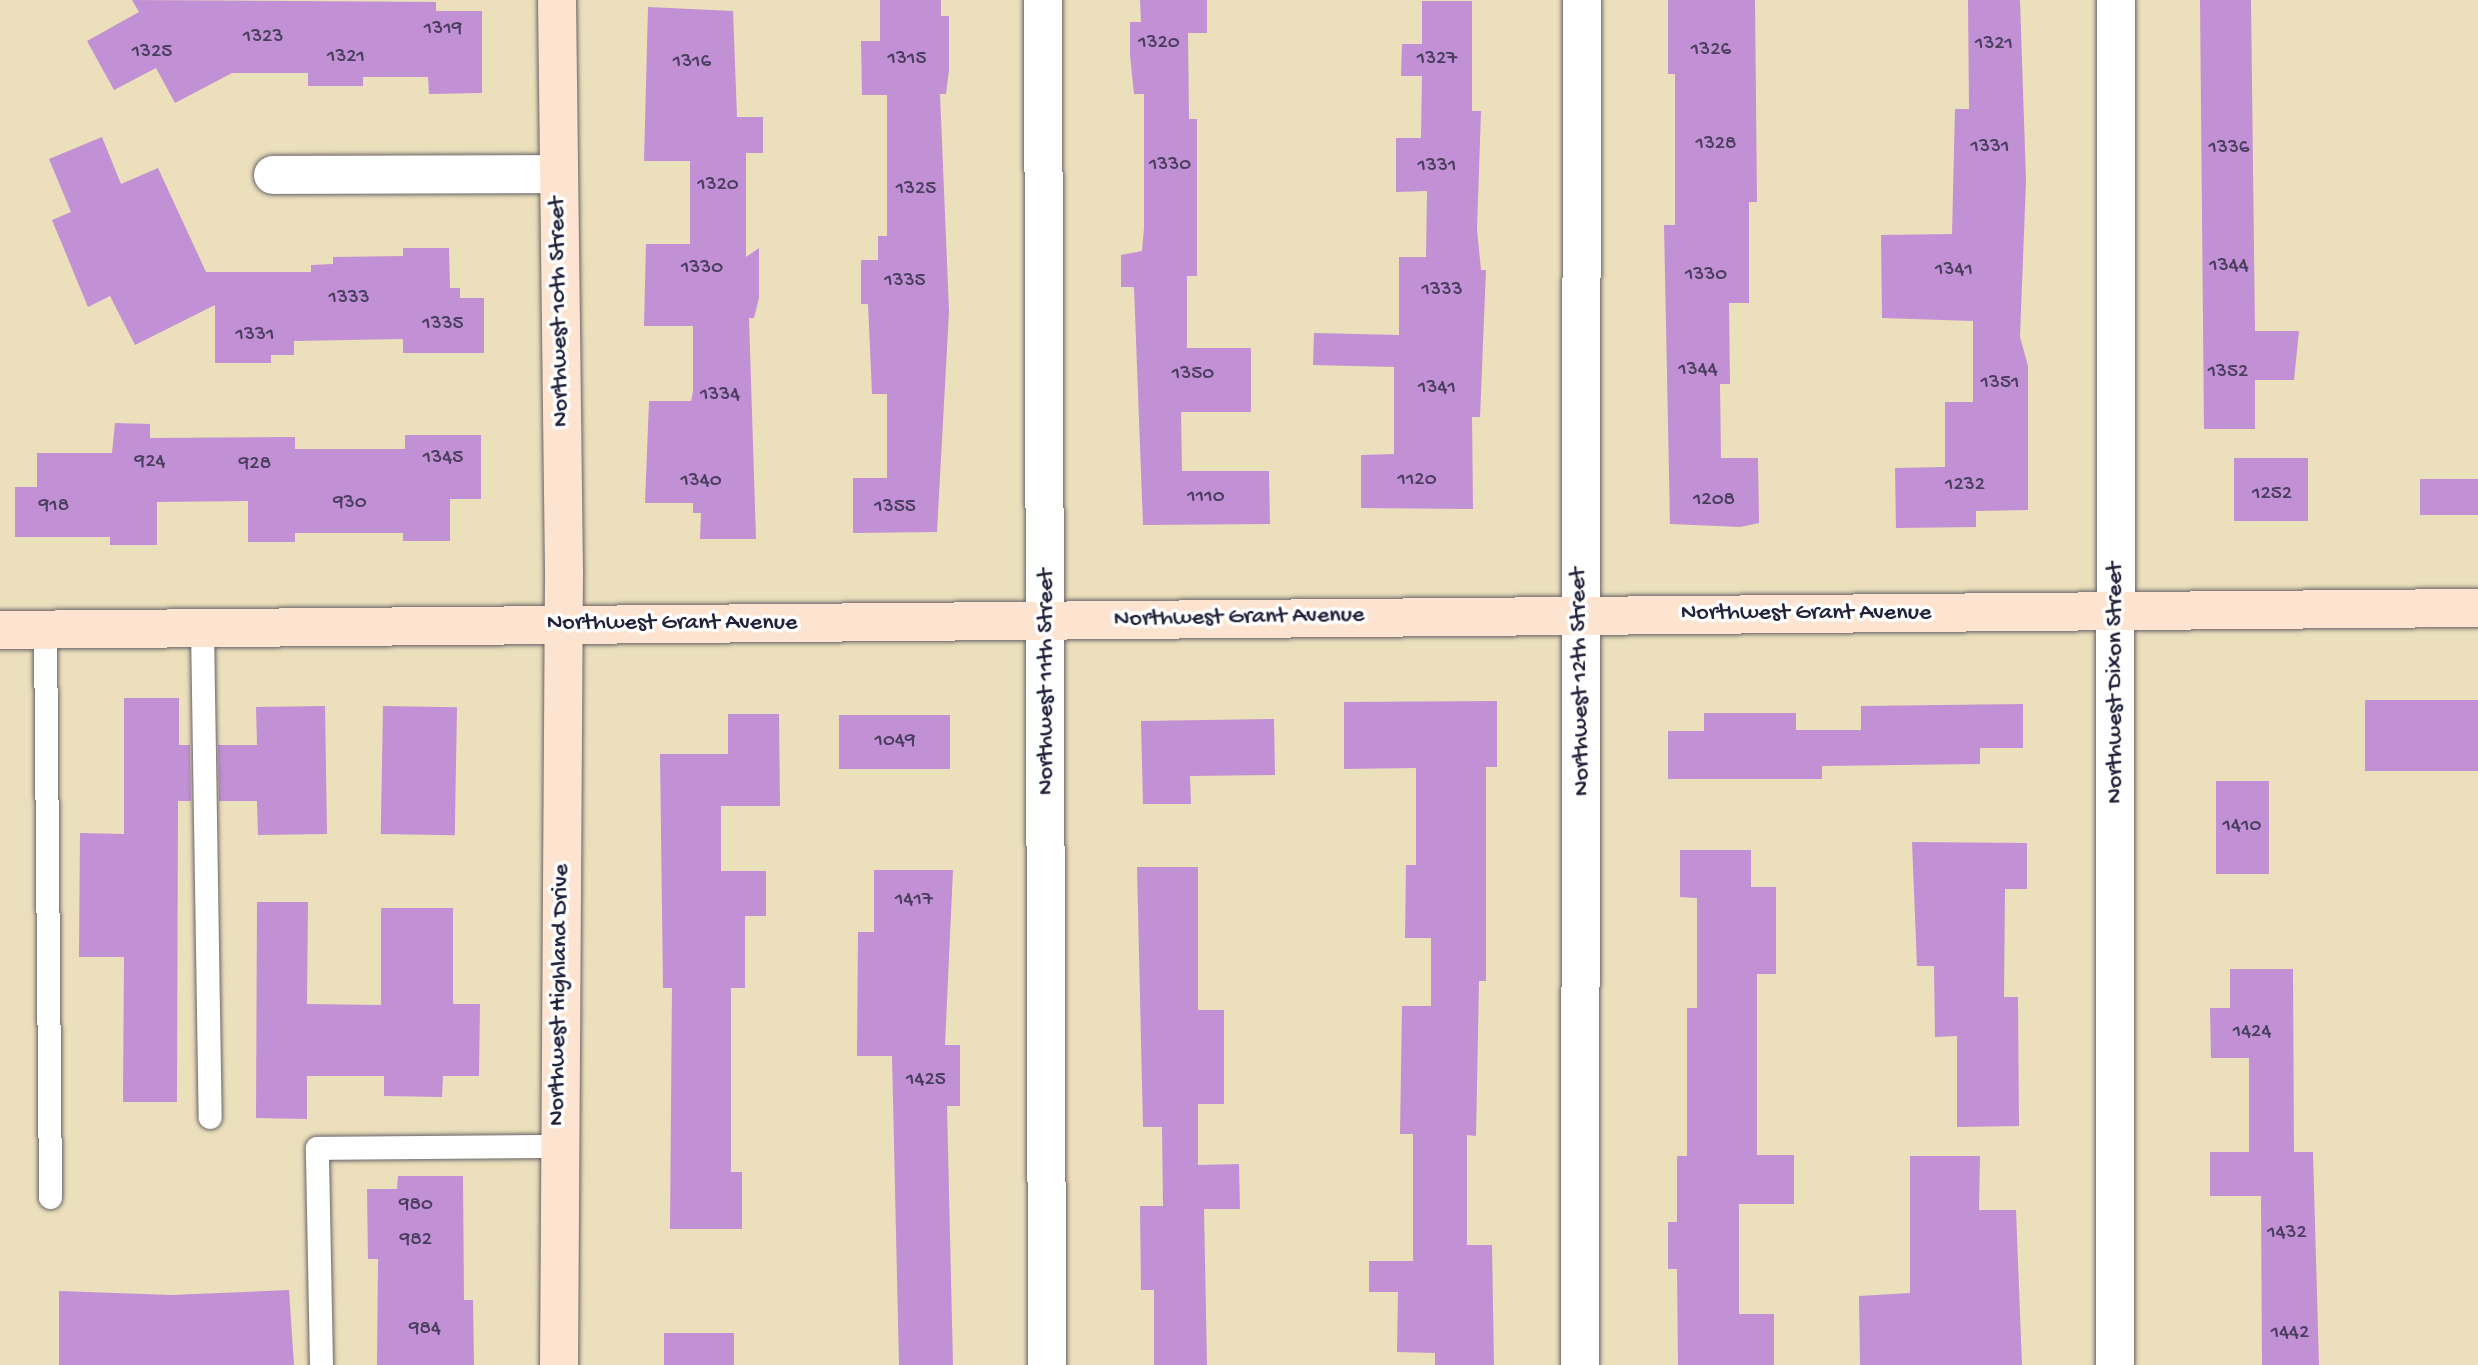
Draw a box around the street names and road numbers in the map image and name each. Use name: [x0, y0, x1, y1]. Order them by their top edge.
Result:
street label: Northwest 10th Street: [544, 197, 576, 427]
street label: Northwest Dixon Street: [2102, 562, 2130, 804]
street label: Northwest 12th Street: [1565, 568, 1597, 796]
street label: Northwest 11th Street: [1033, 569, 1061, 795]
street label: Northwest Grant Avenue: [1681, 600, 1931, 628]
street label: Northwest Grant Avenue: [1113, 601, 1365, 635]
street label: Northwest Grant Avenue: [547, 610, 797, 638]
street label: Northwest Highland Drive: [543, 864, 577, 1126]

